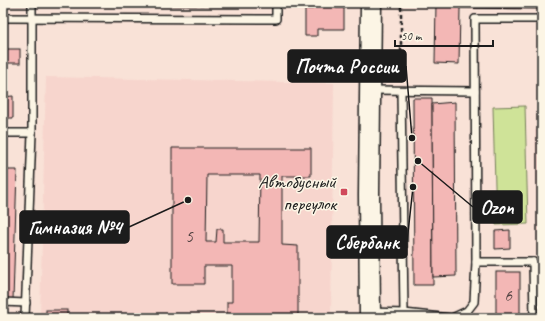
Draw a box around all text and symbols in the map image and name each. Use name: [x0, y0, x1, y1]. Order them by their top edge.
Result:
scale bar: [395, 22, 493, 48]
text: 50 m: [401, 28, 423, 44]
callout: Почта России: [288, 50, 406, 82]
text: Почта России: [295, 54, 400, 79]
place label: Автобусный переулок: [258, 170, 338, 216]
marker: Автобусный переулок: [339, 187, 349, 197]
callout: Ozon: [473, 191, 522, 223]
text: Ozon: [480, 195, 515, 220]
callout: Гимназия №4: [20, 211, 129, 243]
text: Гимназия №4: [28, 215, 125, 240]
house number: 5: [185, 226, 194, 247]
callout: Сбербанк: [327, 226, 407, 258]
text: Сбербанк: [335, 230, 401, 255]
house number: 6: [504, 285, 513, 306]

